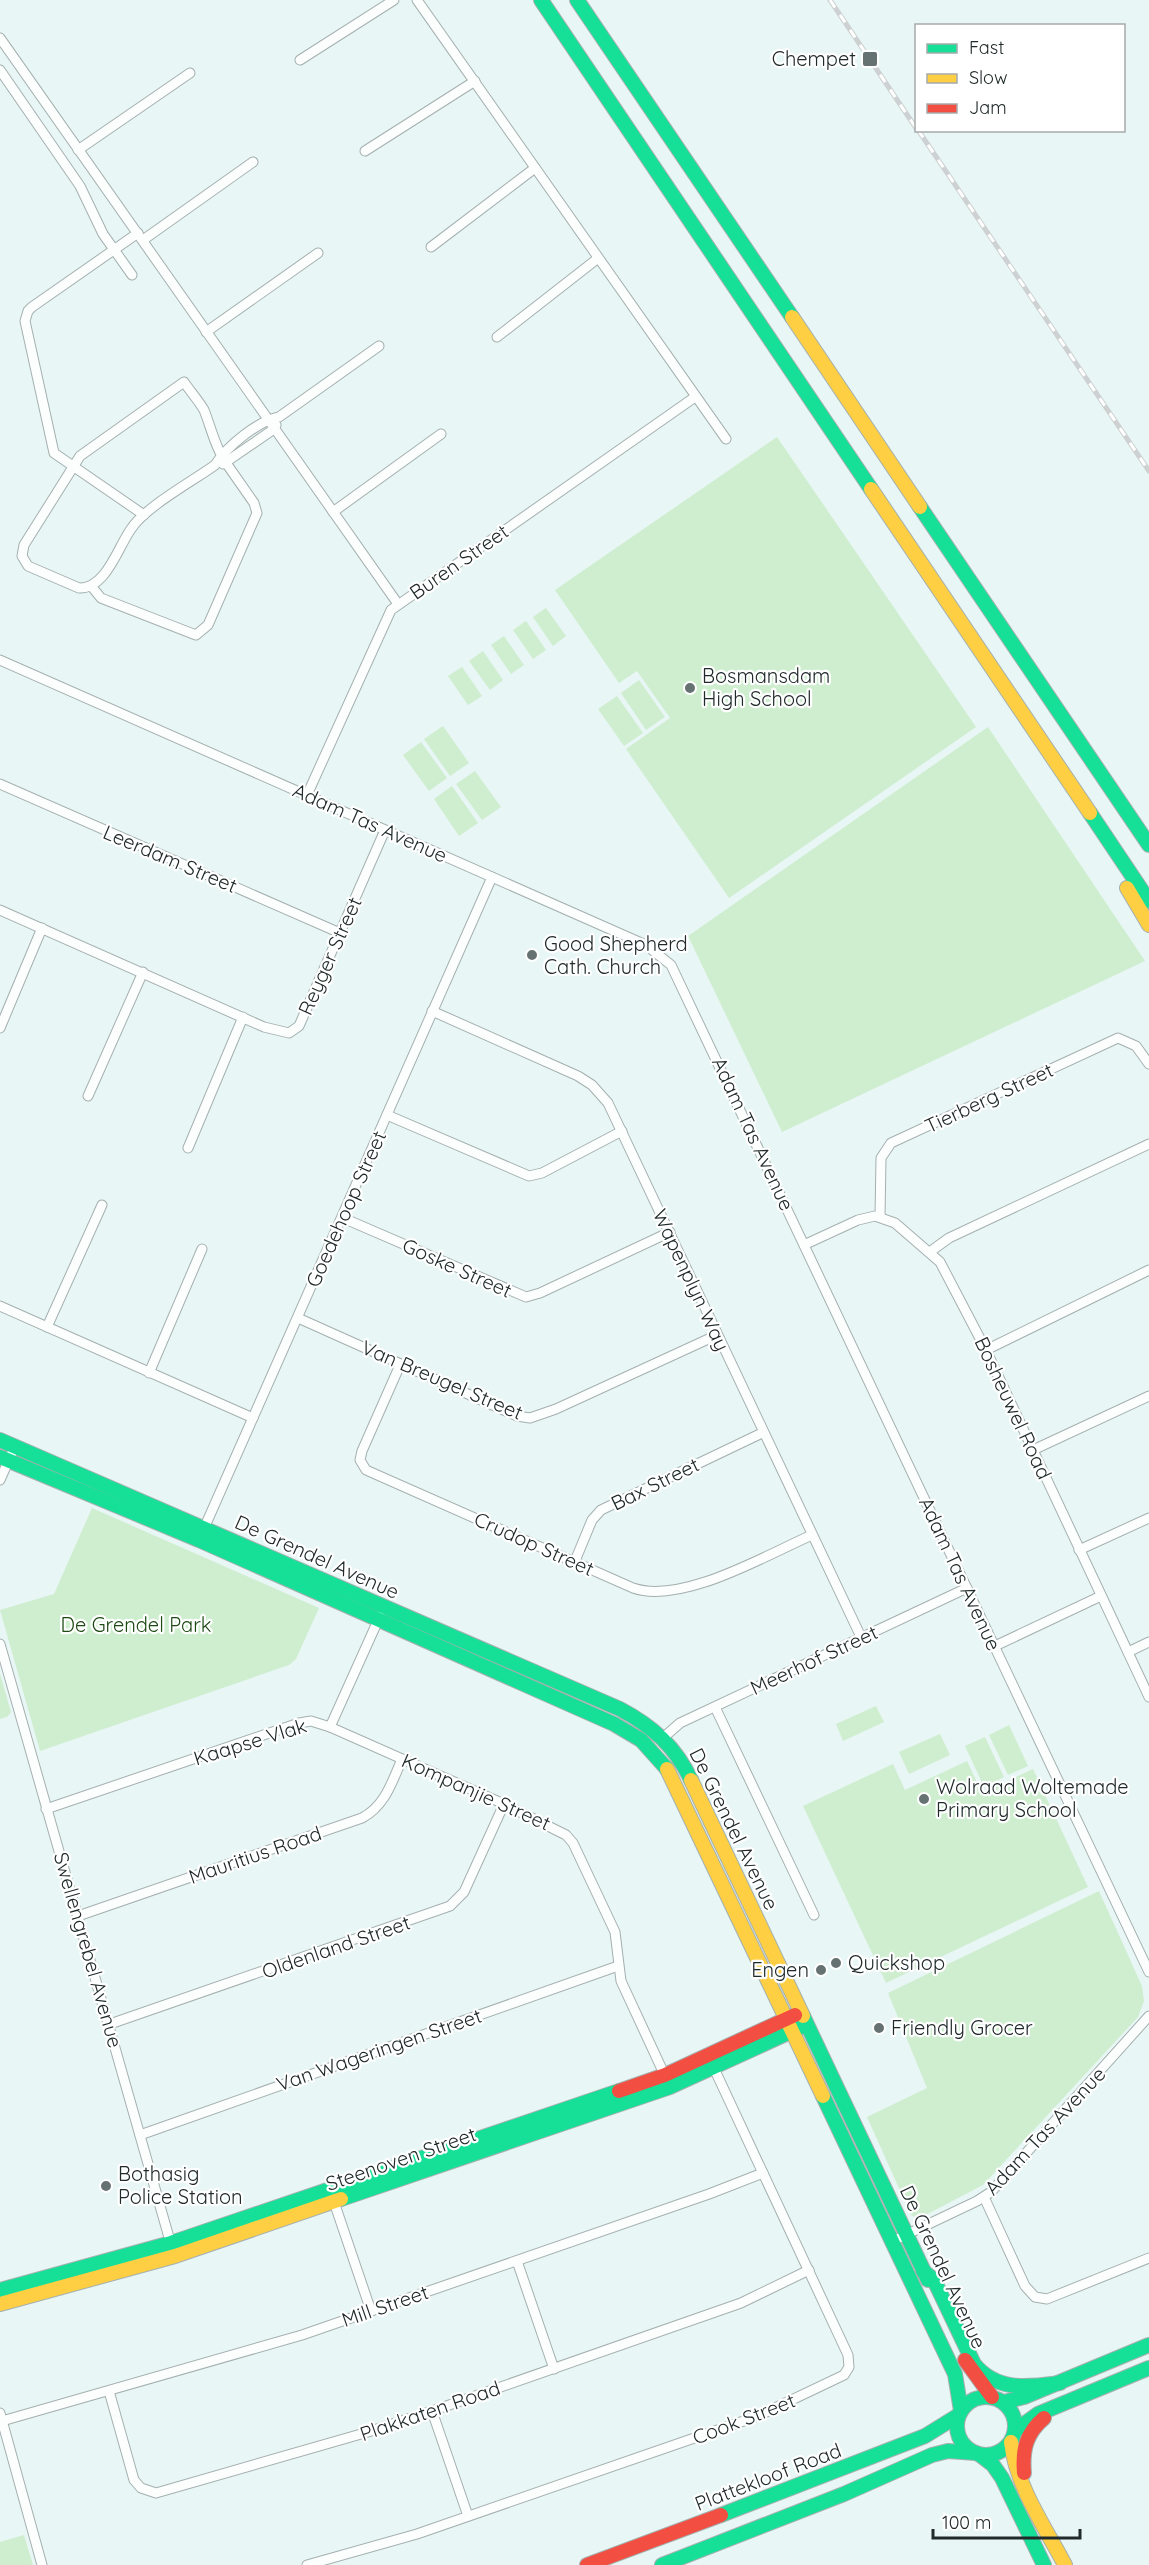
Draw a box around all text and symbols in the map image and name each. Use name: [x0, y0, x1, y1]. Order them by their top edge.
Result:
legend: [915, 24, 1125, 132]
text: Fast: [969, 36, 1004, 59]
place label: Chempet: [772, 46, 856, 71]
marker: Chempet: [861, 50, 879, 68]
text: Slow: [969, 66, 1007, 89]
text: Jam: [969, 96, 1007, 119]
street label: Buren Street: [405, 518, 513, 605]
place label: Bosmansdam High School: [702, 663, 830, 711]
marker: Bosmansdam High School: [683, 681, 697, 695]
street label: Adam Tas Avenue: [289, 777, 451, 868]
street label: Leerdam Street: [99, 819, 241, 898]
street label: Reyger Street: [292, 893, 367, 1019]
place label: Good Shepherd Cath. Church: [544, 931, 688, 979]
marker: Good Shepherd Cath. Church: [525, 948, 539, 962]
street label: Adam Tas Avenue: [707, 1053, 800, 1214]
street label: Tierberg Street: [921, 1057, 1057, 1138]
street label: Goedehoop Street: [300, 1127, 391, 1291]
street label: Wapenplyn Way: [648, 1205, 735, 1355]
street label: Goske Street: [399, 1232, 516, 1303]
street label: Bosheuwel Road: [969, 1332, 1057, 1483]
street label: Van Breugel Street: [358, 1334, 527, 1425]
street label: Bax Street: [607, 1451, 703, 1516]
street label: Adam Tas Avenue: [914, 1493, 1007, 1654]
street label: Crudop Street: [470, 1506, 598, 1581]
street label: De Grendel Avenue: [231, 1509, 403, 1604]
park label: De Grendel Park: [60, 1612, 212, 1637]
street label: Meerhof Street: [746, 1619, 882, 1700]
street label: Kaapse Vlak: [190, 1712, 309, 1771]
street label: De Grendel Avenue: [684, 1744, 785, 1914]
street label: Kompanjie Street: [398, 1748, 555, 1836]
place label: Wolraad Woltemade Primary School: [936, 1774, 1129, 1822]
marker: Wolraad Woltemade Primary School: [917, 1792, 931, 1806]
street label: Mauritius Road: [185, 1820, 324, 1889]
street label: Swellengrebel Avenue: [49, 1849, 128, 2051]
street label: Oldenland Street: [258, 1909, 413, 1984]
place label: Quickshop: [848, 1950, 945, 1975]
marker: Quickshop: [829, 1956, 843, 1970]
place label: Engen: [751, 1957, 809, 1982]
marker: Engen: [814, 1963, 828, 1977]
street label: Van Wageringen Street: [273, 2003, 485, 2096]
place label: Friendly Grocer: [891, 2015, 1033, 2040]
marker: Friendly Grocer: [872, 2021, 886, 2035]
street label: Adam Tas Avenue: [979, 2061, 1110, 2200]
street label: Steenoven Street: [322, 2121, 480, 2196]
place label: Bothasig Police Station: [118, 2161, 243, 2209]
marker: Bothasig Police Station: [99, 2179, 113, 2193]
street label: De Grendel Avenue: [895, 2181, 992, 2352]
street label: Mill Street: [338, 2279, 432, 2332]
street label: Plakkaten Road: [356, 2375, 503, 2446]
street label: Cook Street: [689, 2387, 799, 2450]
street label: Plattekloof Road: [691, 2437, 845, 2516]
scale bar: [933, 2502, 1080, 2540]
text: 100 m: [942, 2511, 991, 2534]

